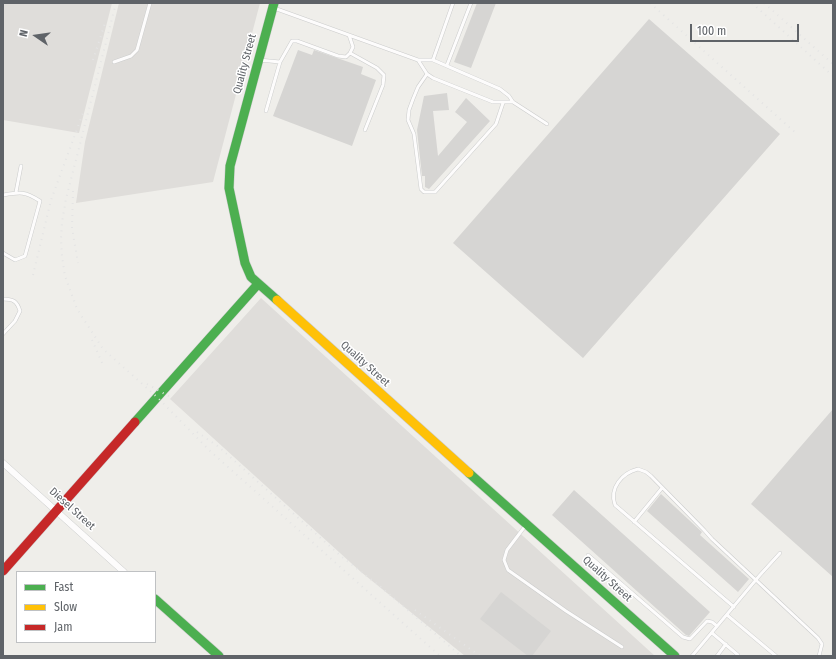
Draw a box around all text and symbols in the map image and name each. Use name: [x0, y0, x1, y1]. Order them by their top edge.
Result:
north arrow: [16, 16, 56, 56]
scale bar: [692, 16, 801, 42]
text: 100 m: [697, 24, 726, 38]
text: N: [17, 29, 31, 38]
street label: Quality Street: [231, 32, 259, 96]
street label: Quality Street: [338, 338, 392, 390]
street label: Diesel Street: [46, 485, 98, 533]
street label: Quality Street: [580, 553, 634, 605]
legend: [16, 571, 156, 643]
text: Fast: [54, 580, 73, 594]
text: Slow: [54, 600, 77, 614]
text: Jam: [54, 620, 72, 634]

